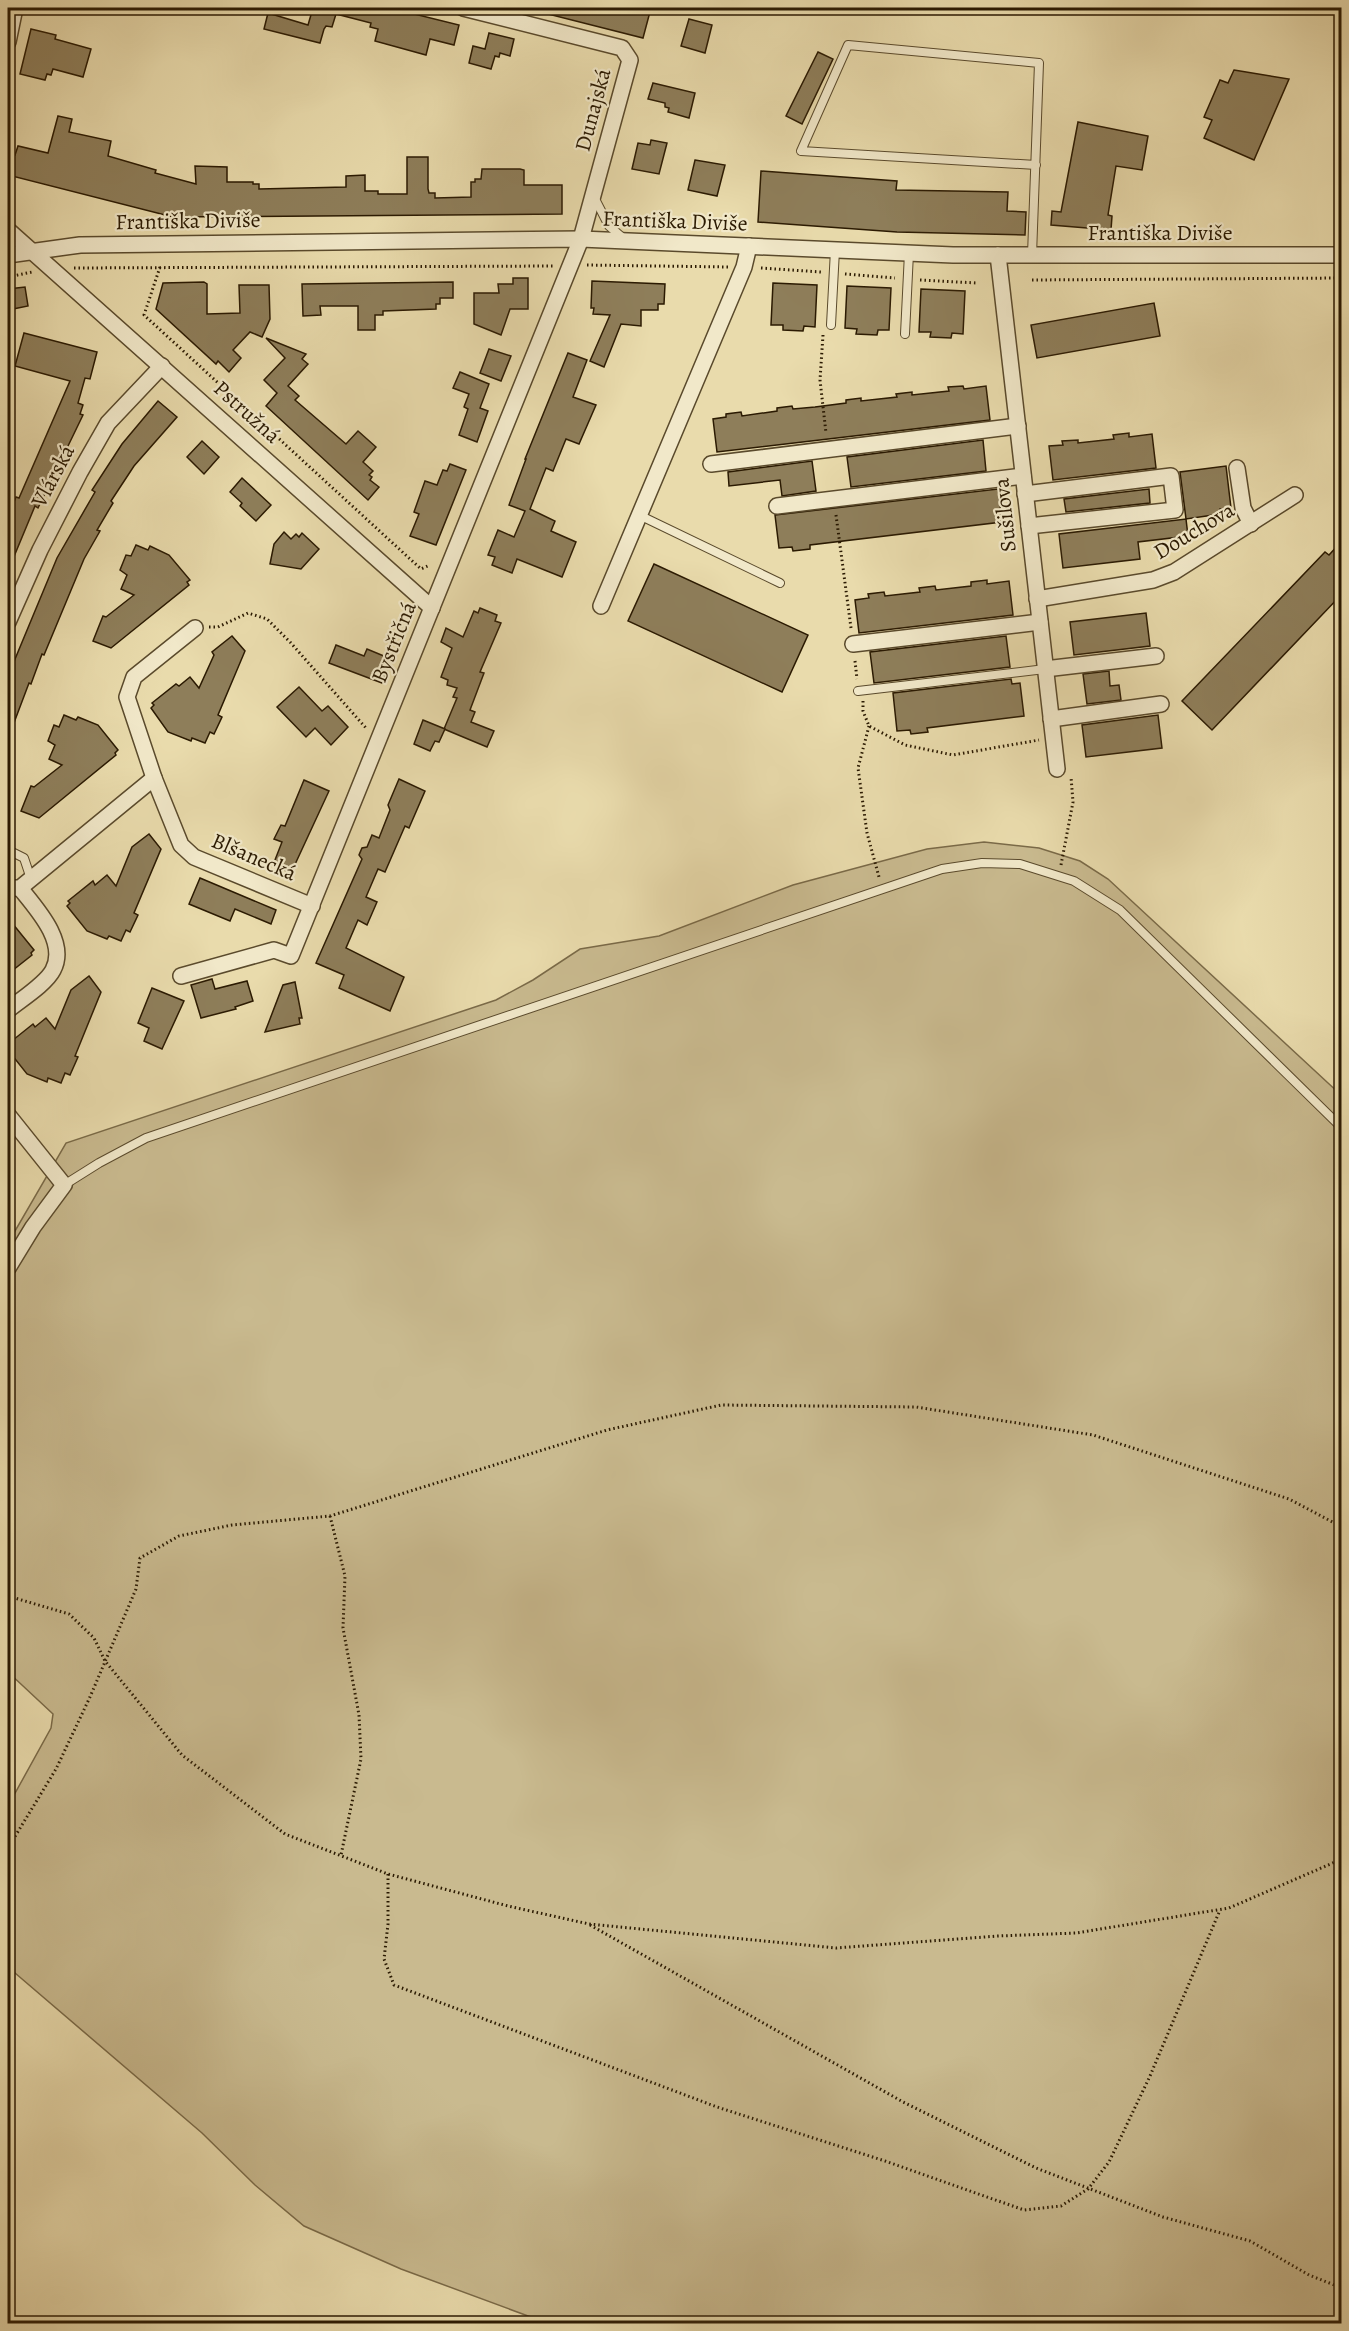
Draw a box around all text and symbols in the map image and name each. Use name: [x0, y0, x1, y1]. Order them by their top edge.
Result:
street label: Dunajská: [568, 64, 619, 155]
street label: Františka Diviše: [602, 203, 748, 239]
street label: Františka Diviše: [115, 205, 261, 237]
street label: Františka Diviše: [1087, 218, 1233, 248]
street label: Pstružná: [207, 374, 288, 451]
street label: Vlárská: [24, 439, 82, 513]
street label: Sušilova: [986, 476, 1024, 554]
street label: Douchova: [1148, 495, 1241, 567]
street label: Bystřičná: [364, 596, 424, 687]
street label: Blšanecká: [207, 826, 302, 889]

